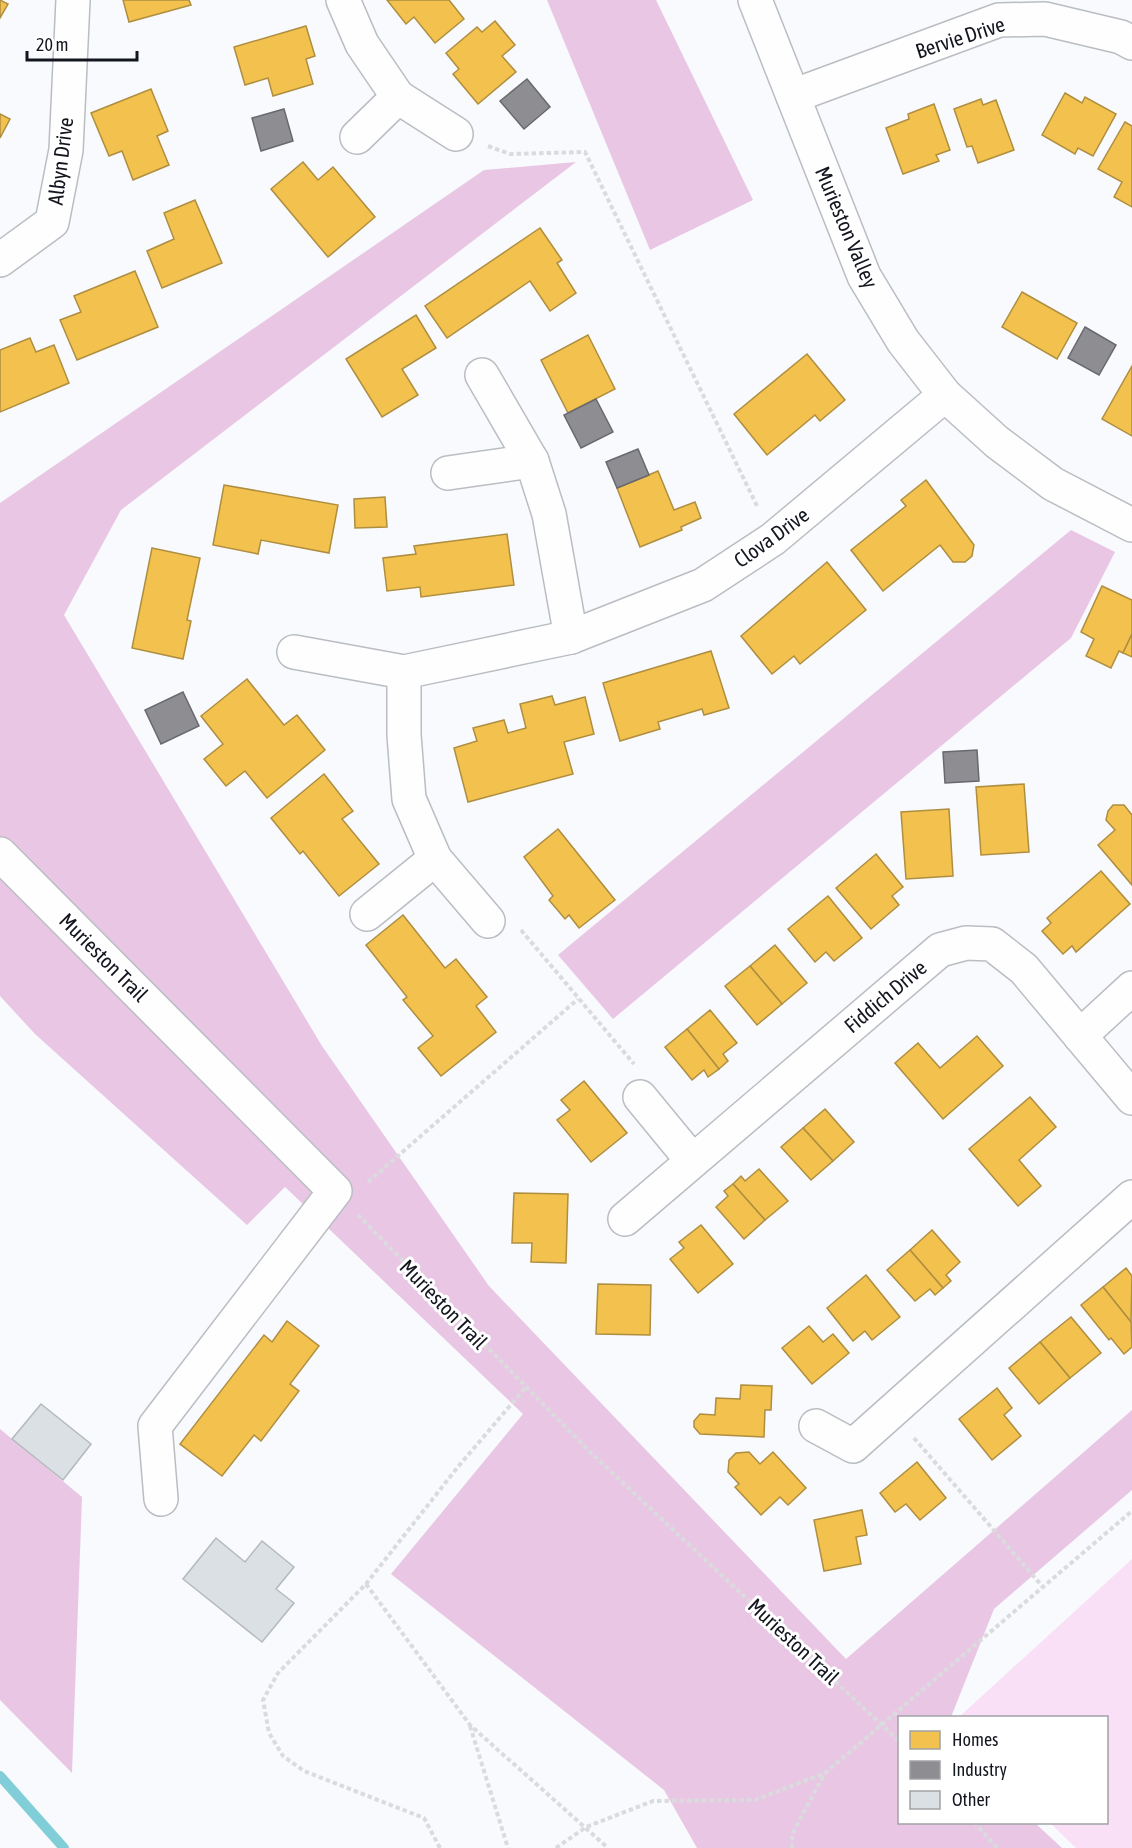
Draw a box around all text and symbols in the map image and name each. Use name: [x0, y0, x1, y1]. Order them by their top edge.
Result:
street label: Bervie Drive: [912, 11, 1008, 63]
scale bar: [27, 24, 136, 62]
text: 20 m: [36, 34, 68, 55]
street label: Albyn Drive: [43, 116, 77, 206]
street label: Murieston Valley: [811, 163, 883, 292]
street label: Clova Drive: [729, 502, 813, 572]
street label: Murieston Trail: [55, 908, 153, 1006]
street label: Fiddich Drive: [839, 955, 931, 1037]
street label: Murieston Trail: [395, 1254, 493, 1354]
street label: Murieston Trail: [744, 1593, 844, 1689]
legend: [898, 1716, 1108, 1824]
text: Homes: [952, 1729, 998, 1750]
text: Industry: [952, 1759, 1007, 1780]
text: Other: [952, 1789, 991, 1810]

